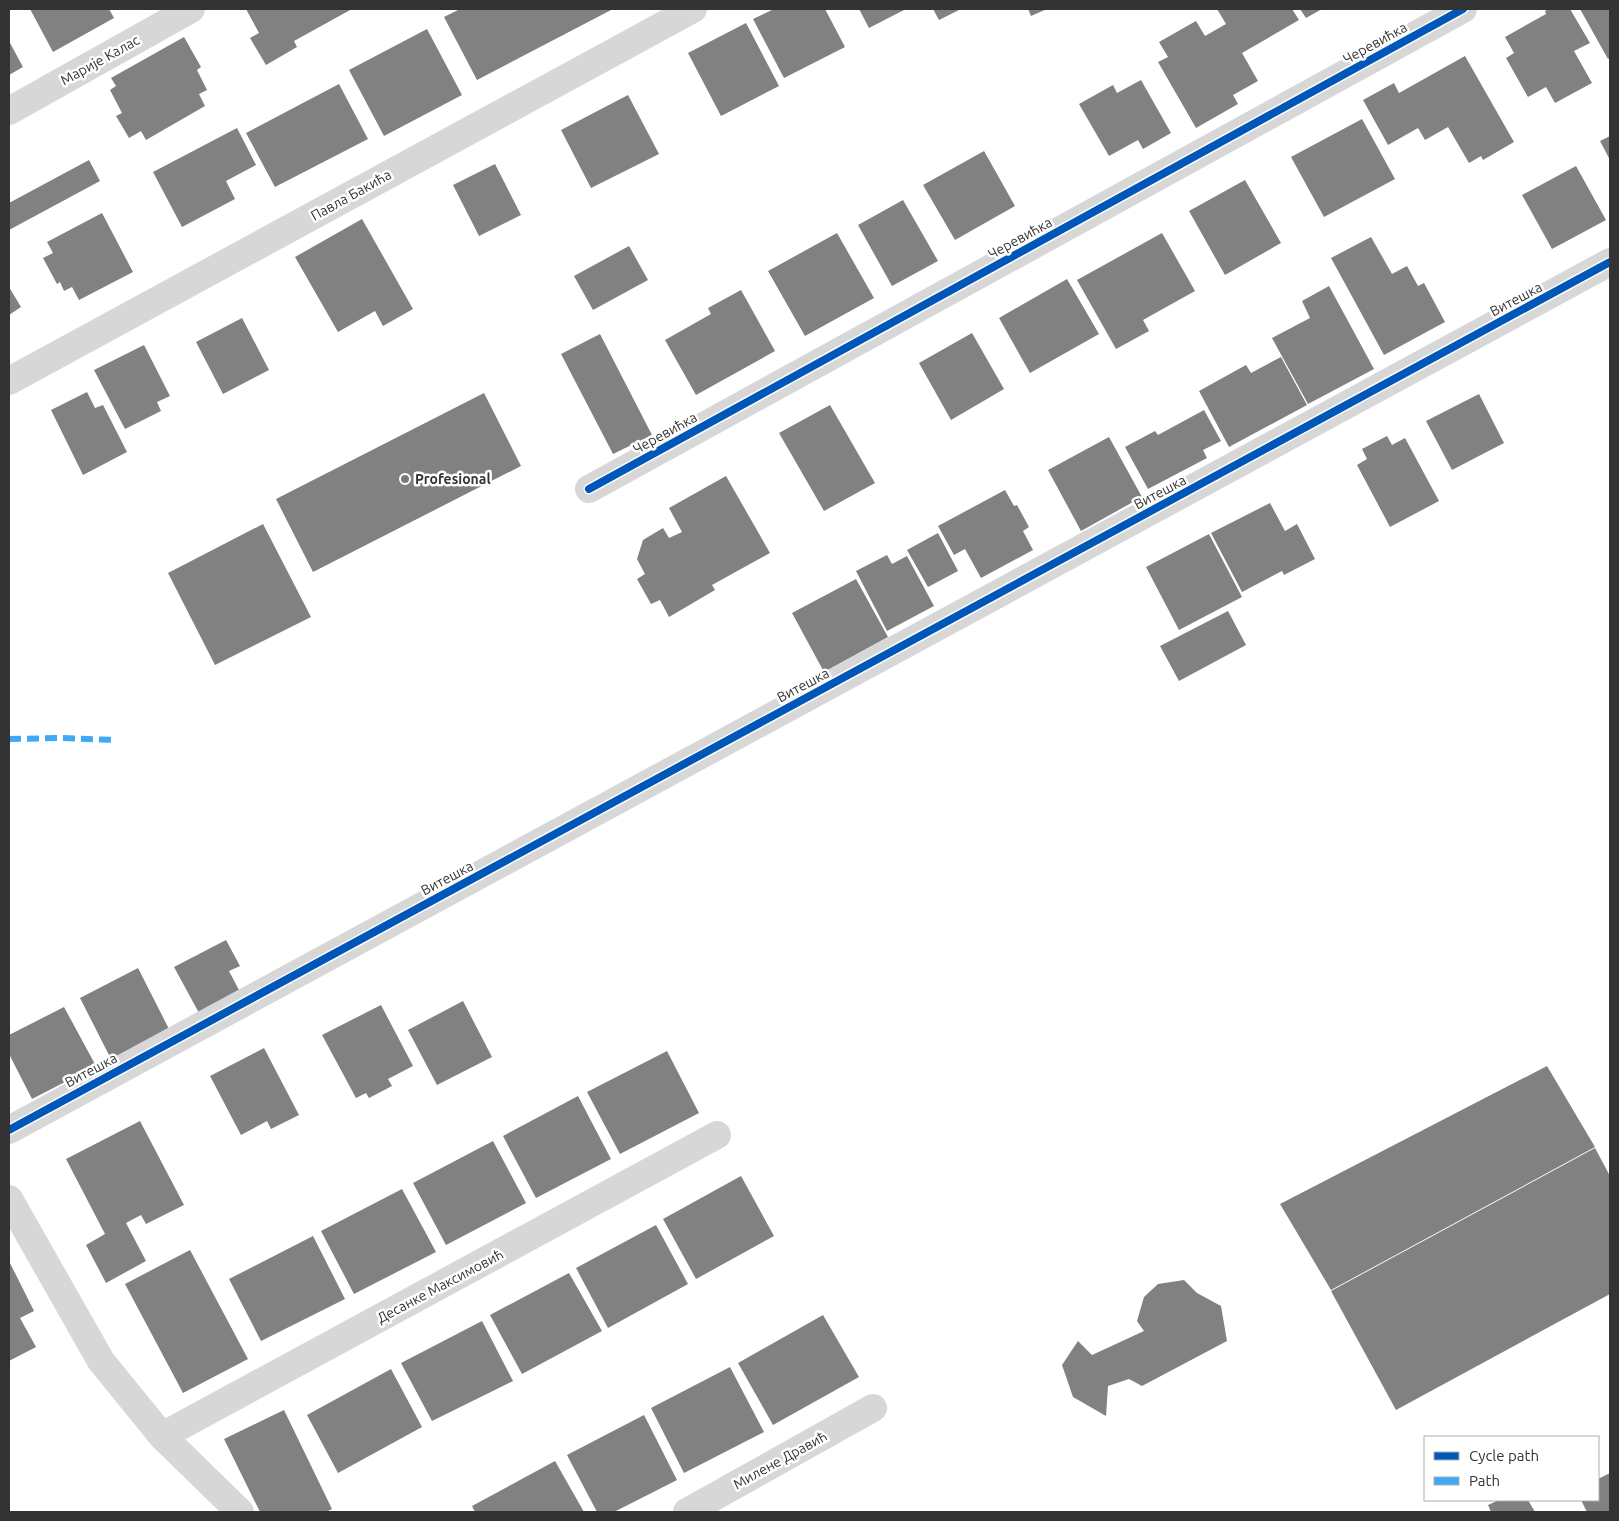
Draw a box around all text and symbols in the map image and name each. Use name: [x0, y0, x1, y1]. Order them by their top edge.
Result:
street label: Черевићка: [1340, 19, 1410, 67]
street label: Марије Калас: [58, 31, 143, 88]
street label: Павла Бакића: [308, 166, 394, 224]
street label: Черевићка: [985, 214, 1055, 262]
street label: Витешка: [1487, 279, 1545, 319]
street label: Черевићка: [630, 409, 700, 457]
place label: Profesional: [415, 471, 491, 487]
street label: Витешка: [1131, 472, 1189, 512]
marker: Profesional: [399, 473, 411, 485]
street label: Витешка: [774, 665, 832, 705]
street label: Витешка: [418, 858, 476, 898]
street label: Витешка: [62, 1050, 120, 1090]
street label: Десанке Максимовић: [374, 1246, 506, 1326]
street label: Милене Дравић: [730, 1428, 830, 1492]
legend: [1424, 1436, 1599, 1501]
text: Cycle path: [1469, 1447, 1539, 1464]
text: Path: [1469, 1472, 1500, 1489]

